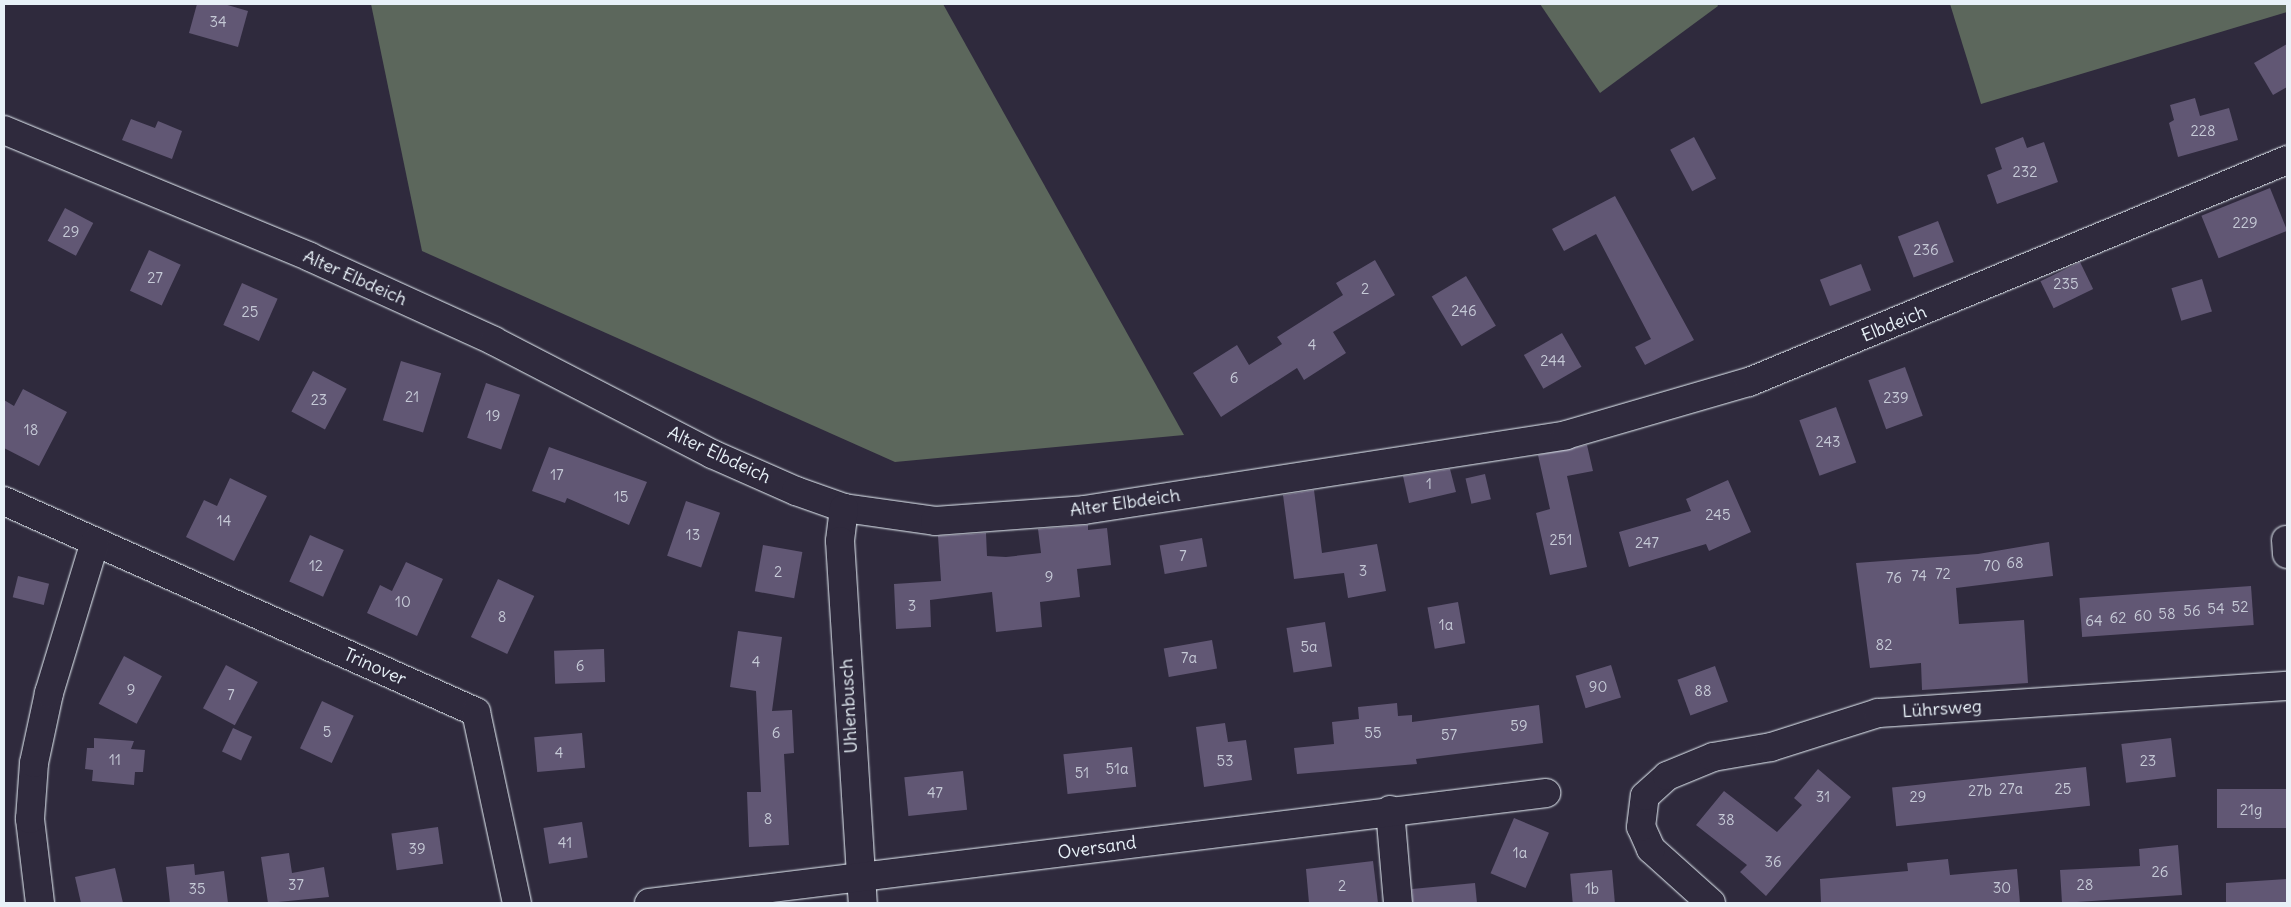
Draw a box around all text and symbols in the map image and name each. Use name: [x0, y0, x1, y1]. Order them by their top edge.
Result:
house number: 34: [209, 13, 227, 31]
house number: 228: [2190, 122, 2216, 140]
house number: 232: [2013, 163, 2037, 181]
house number: 229: [2232, 214, 2258, 232]
house number: 29: [63, 223, 79, 241]
house number: 236: [1913, 241, 1939, 259]
street label: Alter Elbdeich: [300, 246, 410, 310]
house number: 27: [147, 269, 163, 287]
house number: 235: [2053, 275, 2079, 293]
house number: 2: [1361, 280, 1369, 298]
street label: Elbdeich: [1858, 301, 1930, 347]
house number: 246: [1451, 302, 1477, 320]
house number: 25: [242, 303, 258, 321]
house number: 4: [1308, 336, 1316, 354]
house number: 244: [1540, 352, 1566, 370]
house number: 6: [1230, 369, 1238, 387]
house number: 21: [405, 388, 419, 406]
house number: 239: [1883, 389, 1909, 407]
house number: 23: [311, 391, 327, 409]
house number: 19: [486, 407, 500, 425]
house number: 18: [24, 421, 38, 439]
street label: Alter Elbdeich: [664, 422, 774, 488]
house number: 243: [1815, 433, 1841, 451]
house number: 17: [550, 466, 564, 484]
house number: 1: [1426, 475, 1432, 493]
street label: Alter Elbdeich: [1068, 485, 1182, 521]
house number: 15: [614, 488, 628, 506]
house number: 245: [1705, 506, 1731, 524]
house number: 14: [217, 512, 231, 530]
house number: 13: [686, 526, 700, 544]
house number: 251: [1550, 531, 1572, 549]
house number: 247: [1635, 534, 1659, 552]
house number: 7: [1179, 547, 1187, 565]
house number: 68: [2006, 554, 2024, 572]
house number: 12: [309, 557, 323, 575]
house number: 70: [1983, 557, 2001, 575]
house number: 3: [1359, 562, 1367, 580]
house number: 2: [774, 563, 782, 581]
house number: 72: [1935, 565, 1951, 583]
house number: 74: [1911, 567, 1927, 585]
house number: 9: [1045, 568, 1053, 586]
house number: 76: [1886, 569, 1902, 587]
house number: 10: [395, 593, 411, 611]
house number: 3: [908, 597, 916, 615]
house number: 52: [2232, 598, 2248, 616]
house number: 54: [2207, 600, 2225, 618]
house number: 56: [2183, 602, 2201, 620]
house number: 58: [2158, 605, 2176, 623]
house number: 60: [2134, 607, 2152, 625]
house number: 8: [498, 608, 506, 626]
house number: 62: [2110, 609, 2126, 627]
house number: 64: [2085, 612, 2103, 630]
house number: 1a: [1439, 616, 1453, 634]
house number: 82: [1876, 636, 1892, 654]
house number: 5a: [1300, 638, 1318, 656]
street label: Trinover: [341, 644, 409, 690]
house number: 7a: [1181, 649, 1197, 667]
house number: 4: [752, 653, 760, 671]
house number: 6: [576, 657, 584, 675]
street label: Uhlenbusch: [836, 658, 862, 754]
house number: 90: [1589, 678, 1607, 696]
house number: 9: [127, 681, 135, 699]
house number: 88: [1694, 682, 1712, 700]
house number: 7: [227, 686, 235, 704]
street label: Lührsweg: [1901, 695, 1983, 723]
house number: 59: [1510, 717, 1528, 735]
house number: 5: [323, 723, 331, 741]
house number: 6: [772, 724, 780, 742]
house number: 55: [1364, 724, 1382, 742]
house number: 57: [1441, 726, 1457, 744]
house number: 4: [555, 744, 563, 762]
house number: 11: [109, 751, 121, 769]
house number: 53: [1216, 752, 1234, 770]
house number: 23: [2140, 752, 2156, 770]
house number: 51a: [1105, 760, 1129, 778]
house number: 51: [1075, 764, 1089, 782]
house number: 27a: [1999, 780, 2023, 798]
house number: 25: [2055, 780, 2071, 798]
house number: 27b: [1968, 782, 1992, 800]
house number: 47: [927, 784, 943, 802]
house number: 31: [1816, 788, 1830, 806]
house number: 29: [1910, 788, 1926, 806]
house number: 21g: [2240, 801, 2262, 819]
house number: 8: [764, 810, 772, 828]
house number: 38: [1717, 811, 1735, 829]
street label: Oversand: [1056, 832, 1138, 864]
house number: 41: [558, 834, 572, 852]
house number: 39: [408, 840, 426, 858]
house number: 1a: [1513, 844, 1527, 862]
house number: 36: [1764, 853, 1782, 871]
house number: 26: [2152, 863, 2168, 881]
house number: 37: [288, 876, 304, 894]
house number: 28: [2077, 876, 2093, 894]
house number: 2: [1338, 877, 1346, 895]
house number: 30: [1993, 879, 2011, 897]
house number: 35: [188, 880, 206, 898]
house number: 1b: [1585, 880, 1599, 898]

